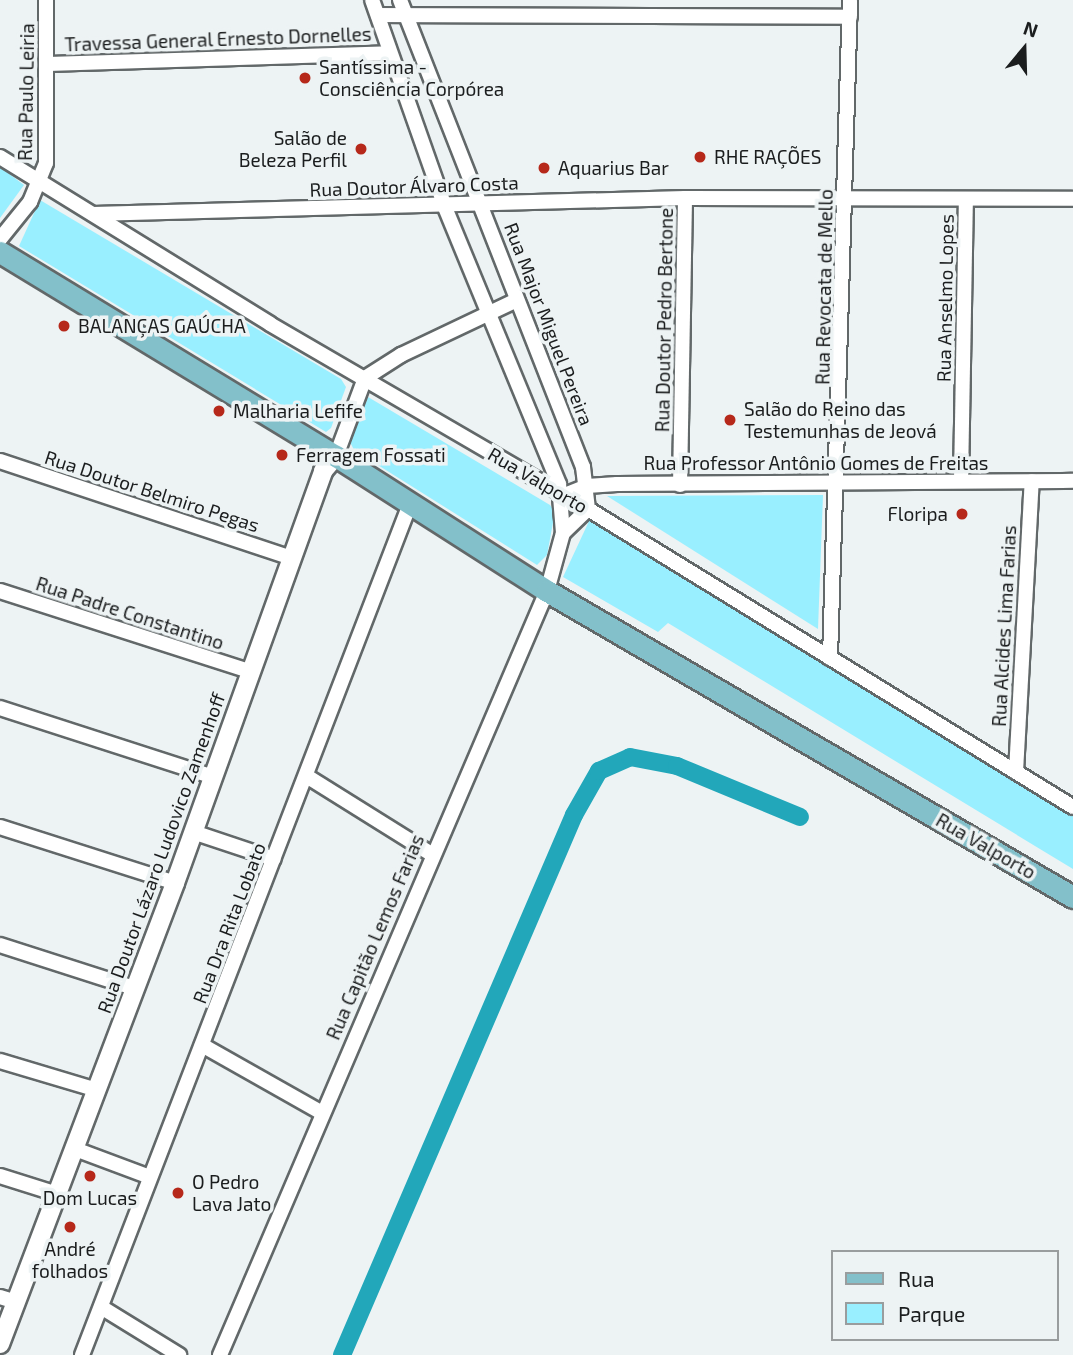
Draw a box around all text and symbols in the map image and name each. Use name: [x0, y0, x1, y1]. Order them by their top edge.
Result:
north arrow: [989, 14, 1059, 84]
text: N: [1021, 16, 1041, 42]
street label: Travessa General Ernesto Dornelles: [64, 22, 372, 56]
street label: Rua Paulo Leiria: [13, 23, 39, 161]
place label: Santíssima - Consciência Corpórea: [319, 56, 504, 100]
marker: Santíssima - Consciência Corpórea: [297, 70, 313, 86]
place label: Salão de Beleza Perfil: [239, 127, 347, 171]
marker: Salão de Beleza Perfil: [353, 141, 369, 157]
place label: RHE RAÇÕES: [714, 146, 821, 168]
marker: RHE RAÇÕES: [692, 149, 708, 165]
place label: Aquarius Bar: [558, 157, 669, 179]
marker: Aquarius Bar: [536, 160, 552, 176]
street label: Rua Doutor Álvaro Costa: [309, 171, 519, 201]
street label: Rua Revocata de Mello: [811, 189, 837, 385]
street label: Rua Doutor Pedro Bertone: [651, 207, 677, 433]
street label: Rua Anselmo Lopes: [932, 213, 958, 383]
street label: Rua Major Miguel Pereira: [500, 219, 598, 429]
place label: BALANÇAS GAÚCHA: [78, 315, 246, 337]
marker: BALANÇAS GAÚCHA: [56, 318, 72, 334]
place label: Salão do Reino das Testemunhas de Jeová: [744, 398, 937, 442]
place label: Malharia Lefife: [233, 400, 363, 422]
marker: Malharia Lefife: [211, 403, 227, 419]
marker: Salão do Reino das Testemunhas de Jeová: [722, 412, 738, 428]
street label: Rua Valporto: [484, 442, 592, 518]
place label: Ferragem Fossati: [296, 444, 446, 466]
street label: Rua Doutor Belmiro Pegas: [42, 445, 262, 537]
marker: Ferragem Fossati: [274, 447, 290, 463]
street label: Rua Professor Antônio Gomes de Freitas: [643, 452, 989, 474]
place label: Floripa: [888, 503, 948, 525]
marker: Floripa: [954, 506, 970, 522]
street label: Rua Alcides Lima Farias: [987, 524, 1021, 728]
street label: Rua Padre Constantino: [33, 572, 227, 654]
street label: Rua Doutor Lázaro Ludovico Zamenhoff: [92, 690, 230, 1016]
street label: Rua Valporto: [932, 808, 1040, 884]
street label: Rua Capitão Lemos Farias: [321, 831, 429, 1043]
street label: Rua Dra Rita Lobato: [188, 839, 270, 1007]
marker: Dom Lucas: [82, 1168, 98, 1184]
place label: O Pedro Lava Jato: [192, 1171, 272, 1215]
marker: O Pedro Lava Jato: [170, 1185, 186, 1201]
place label: Dom Lucas: [43, 1187, 137, 1209]
marker: André folhados: [62, 1219, 78, 1235]
place label: André folhados: [32, 1238, 108, 1282]
legend: [832, 1250, 1059, 1341]
text: Rua: [898, 1266, 934, 1291]
text: Parque: [898, 1301, 965, 1326]

